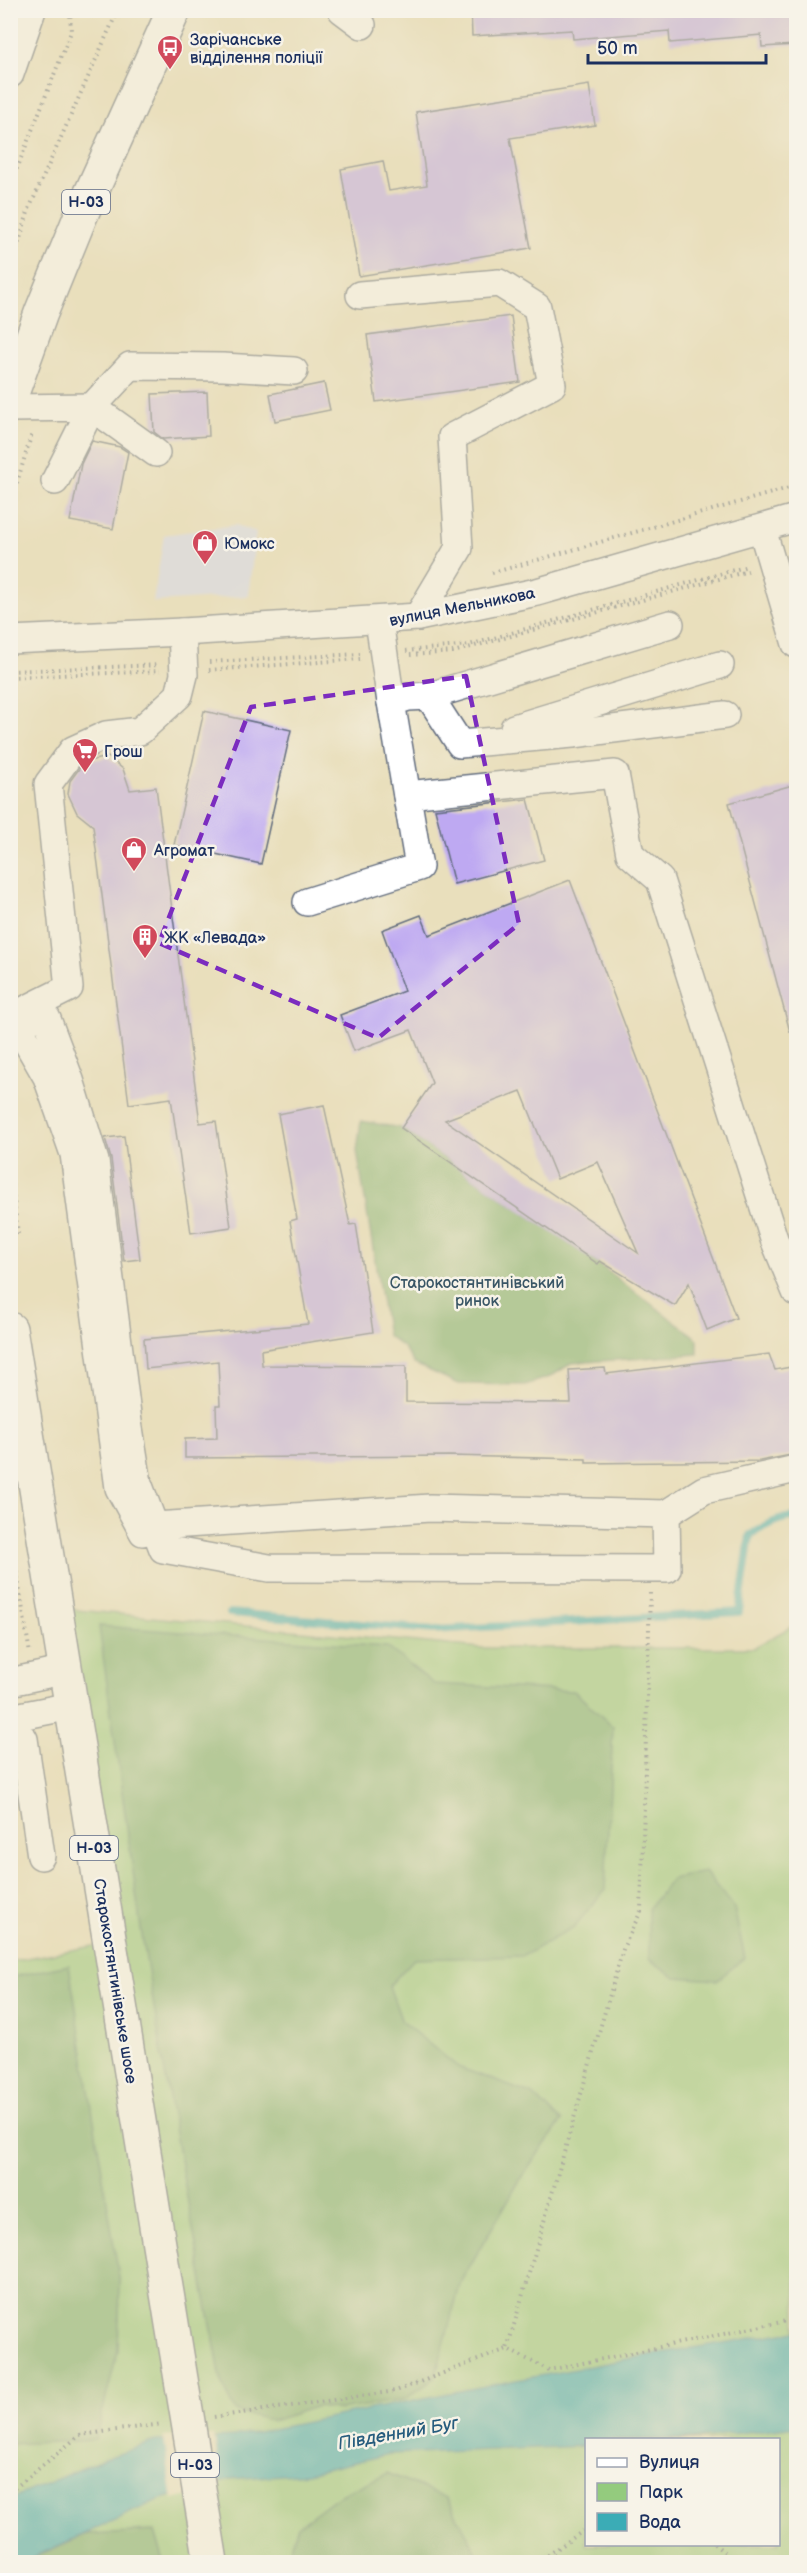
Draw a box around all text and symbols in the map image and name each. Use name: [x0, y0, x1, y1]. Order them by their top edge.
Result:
scale bar: [588, 27, 766, 65]
place label: Зарічанське відділення поліції: [190, 31, 324, 68]
bus stop icon: Зарічанське відділення поліції: [155, 33, 185, 71]
text: 50 m: [597, 38, 638, 59]
road number: Н-03: [62, 190, 110, 214]
shop icon: Юмокс: [190, 528, 220, 566]
place label: Юмокс: [224, 535, 275, 554]
street label: вулиця Мельникова: [388, 584, 537, 631]
supermarket icon: Грош: [70, 736, 100, 774]
place label: Грош: [104, 743, 143, 762]
shop icon: Агромат: [119, 835, 149, 873]
place label: Агромат: [153, 842, 215, 861]
building icon: ЖК «Левада»: [130, 922, 160, 960]
place label: ЖК «Левада»: [164, 929, 266, 948]
park label: Старокостянтинівський ринок: [390, 1274, 564, 1311]
road number: Н-03: [70, 1836, 118, 1860]
street label: Старокостянтинівське шосе: [89, 1877, 140, 2085]
water label: Південний Буг: [336, 2412, 461, 2454]
legend: [585, 2438, 780, 2546]
text: Вулиця: [639, 2452, 700, 2473]
road number: Н-03: [171, 2453, 219, 2477]
text: Парк: [639, 2482, 683, 2503]
text: Вода: [639, 2512, 681, 2533]

